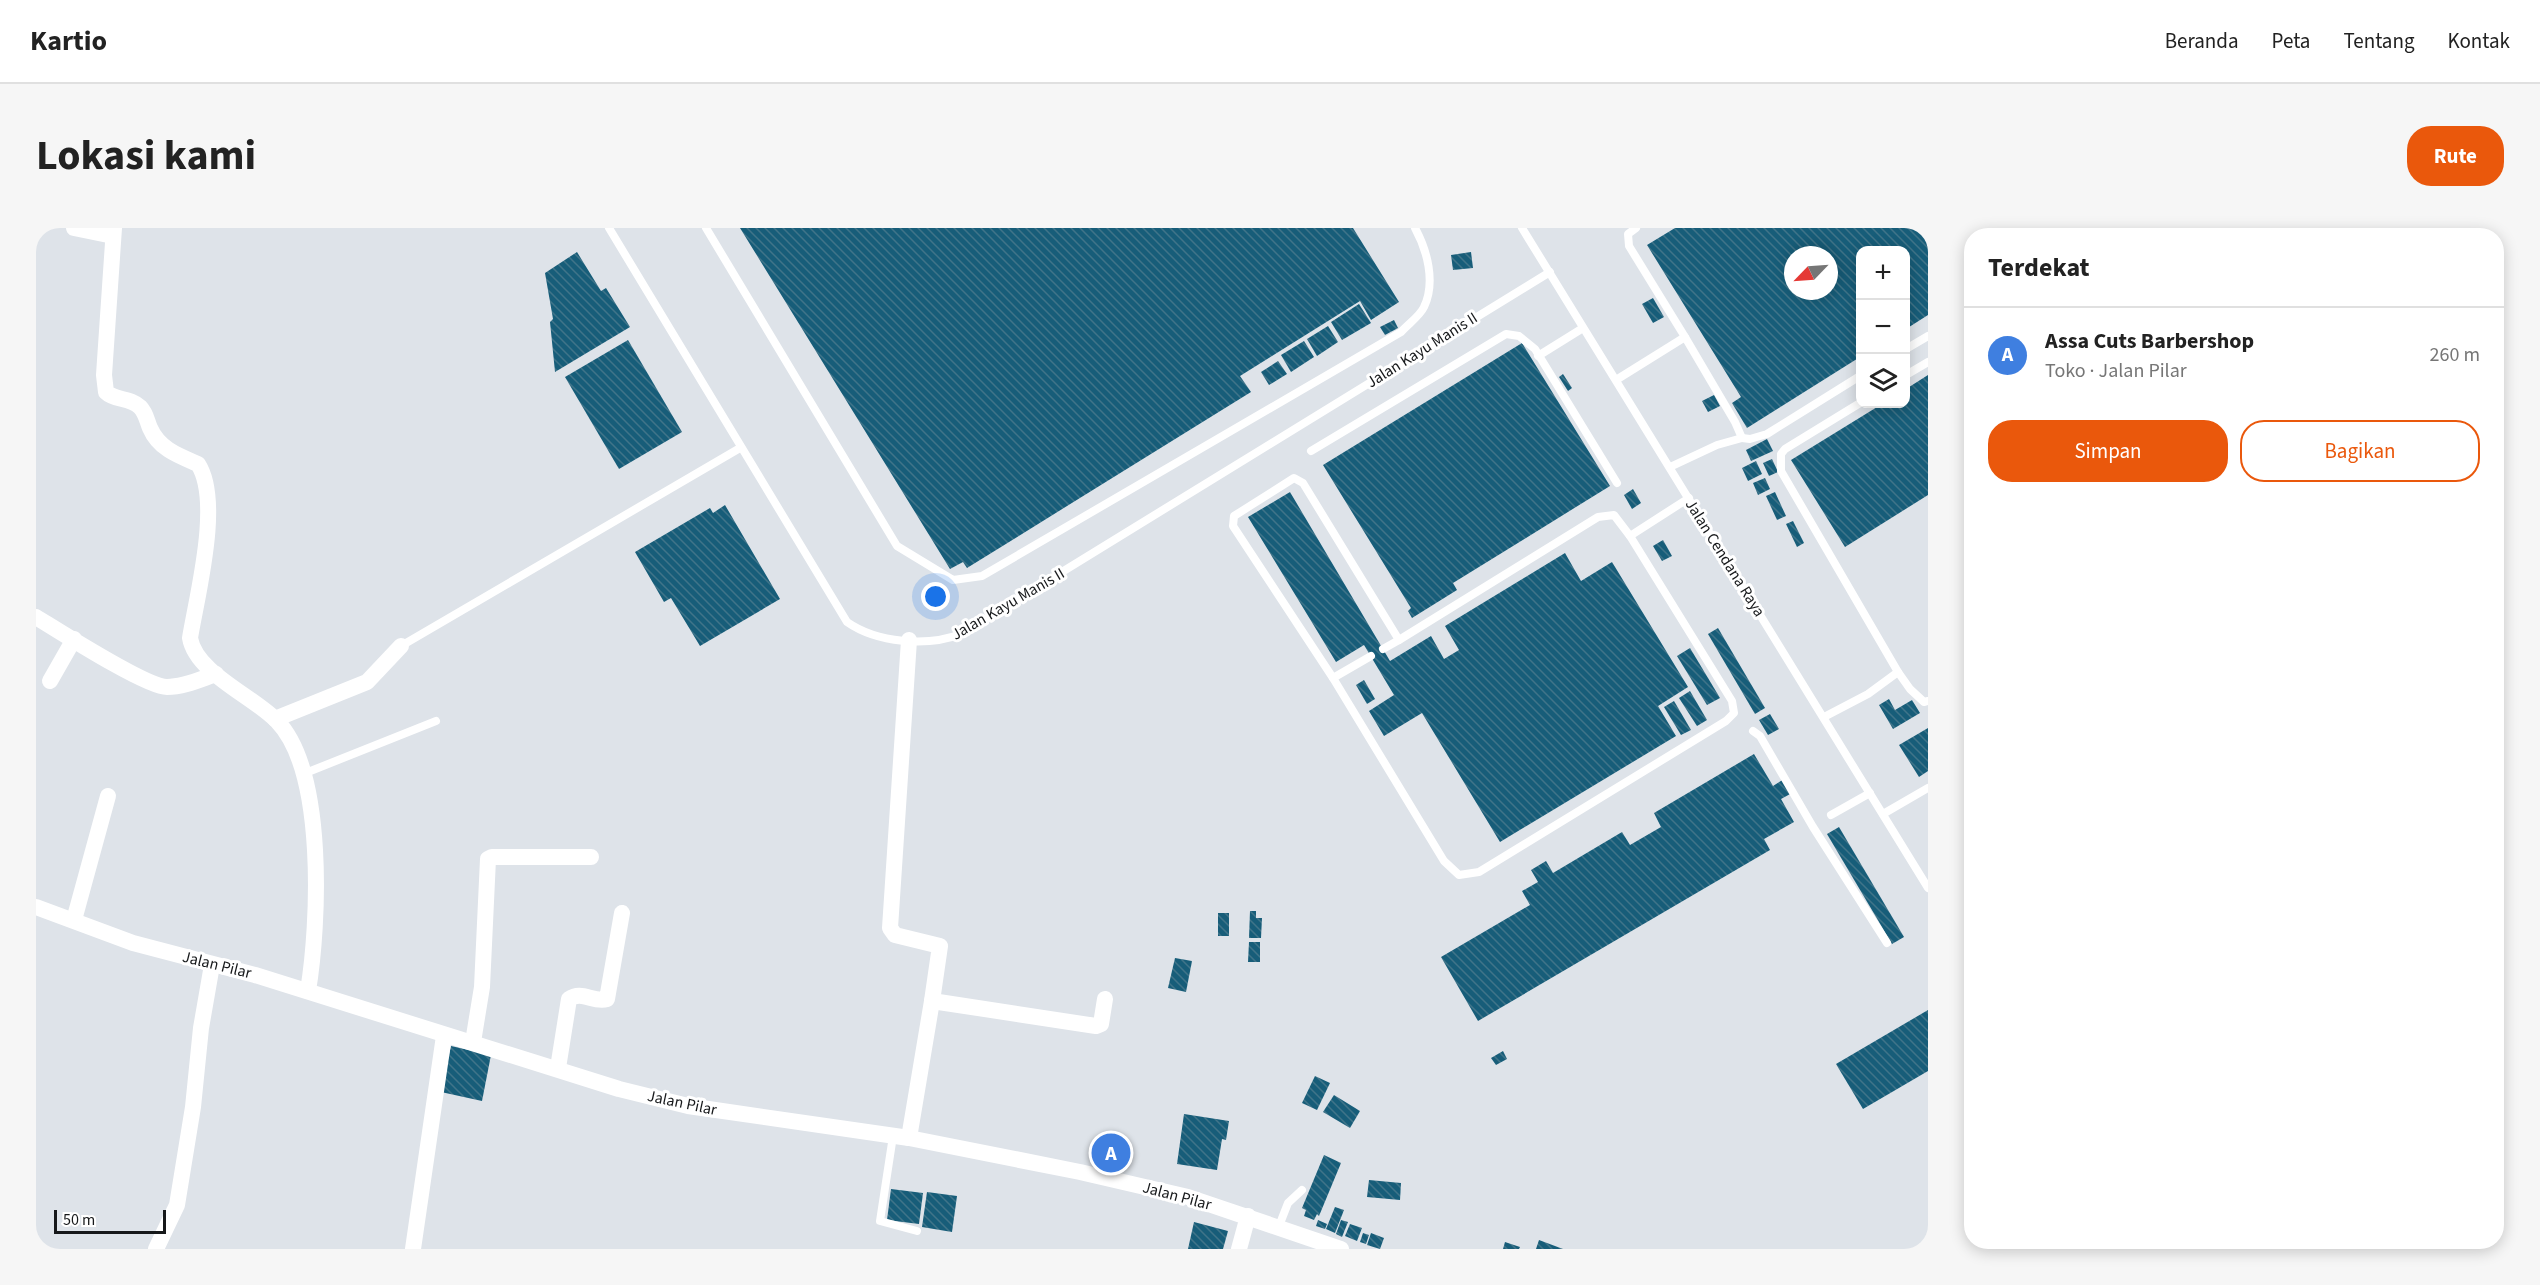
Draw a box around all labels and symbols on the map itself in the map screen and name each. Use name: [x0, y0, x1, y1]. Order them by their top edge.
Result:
north arrow: [1784, 246, 1838, 300]
street label: Jalan Kayu Manis II: [1362, 307, 1482, 393]
street label: Jalan Cendana Raya: [1680, 495, 1770, 621]
street label: Jalan Kayu Manis II: [947, 563, 1069, 645]
your location: [921, 582, 950, 611]
street label: Jalan Pilar: [180, 946, 254, 984]
street label: Jalan Pilar: [645, 1085, 719, 1121]
pin: A: [1092, 1130, 1130, 1176]
street label: Jalan Pilar: [1140, 1176, 1214, 1216]
scale bar: [54, 1207, 166, 1234]

